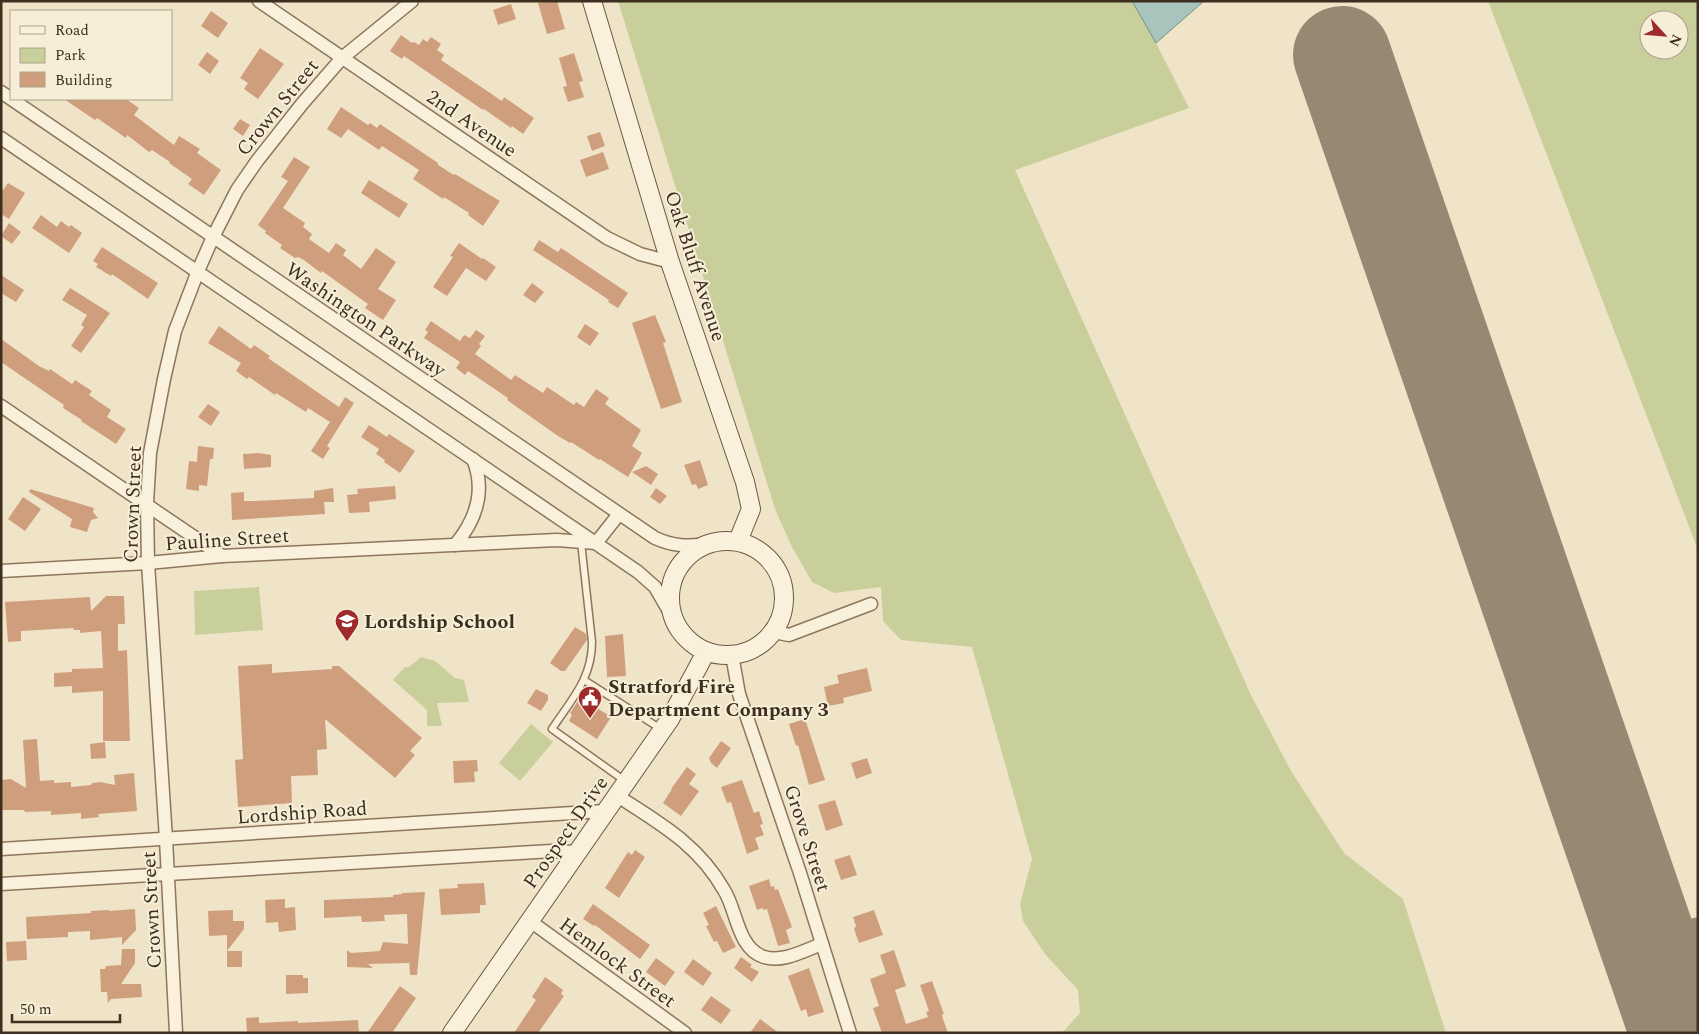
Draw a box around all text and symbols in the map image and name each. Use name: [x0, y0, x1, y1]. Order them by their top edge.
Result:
legend: [10, 10, 172, 100]
north arrow: [1639, 10, 1689, 60]
text: Road: [55, 19, 89, 42]
text: N: [1663, 31, 1687, 50]
text: Park: [55, 44, 86, 67]
street label: Crown Street: [229, 53, 326, 163]
text: Building: [55, 69, 112, 92]
street label: 2nd Avenue: [420, 82, 523, 165]
street label: Oak Bluff Avenue: [657, 187, 734, 345]
street label: Washington Parkway: [279, 255, 453, 386]
street label: Crown Street: [116, 445, 150, 563]
street label: Pauline Street: [164, 521, 290, 559]
place label: Lordship School: [364, 607, 515, 637]
school or university icon: Lordship School: [334, 608, 360, 642]
place label: Stratford Fire Department Company 3: [608, 672, 829, 725]
public building icon: Stratford Fire Department Company 3: [577, 685, 603, 719]
street label: Prospect Drive: [516, 770, 616, 895]
street label: Grove Street: [776, 781, 838, 896]
street label: Lordship Road: [236, 793, 368, 833]
street label: Crown Street: [134, 851, 170, 969]
street label: Hemlock Street: [553, 910, 682, 1016]
scale bar: [12, 992, 120, 1024]
text: 50 m: [20, 998, 52, 1021]

